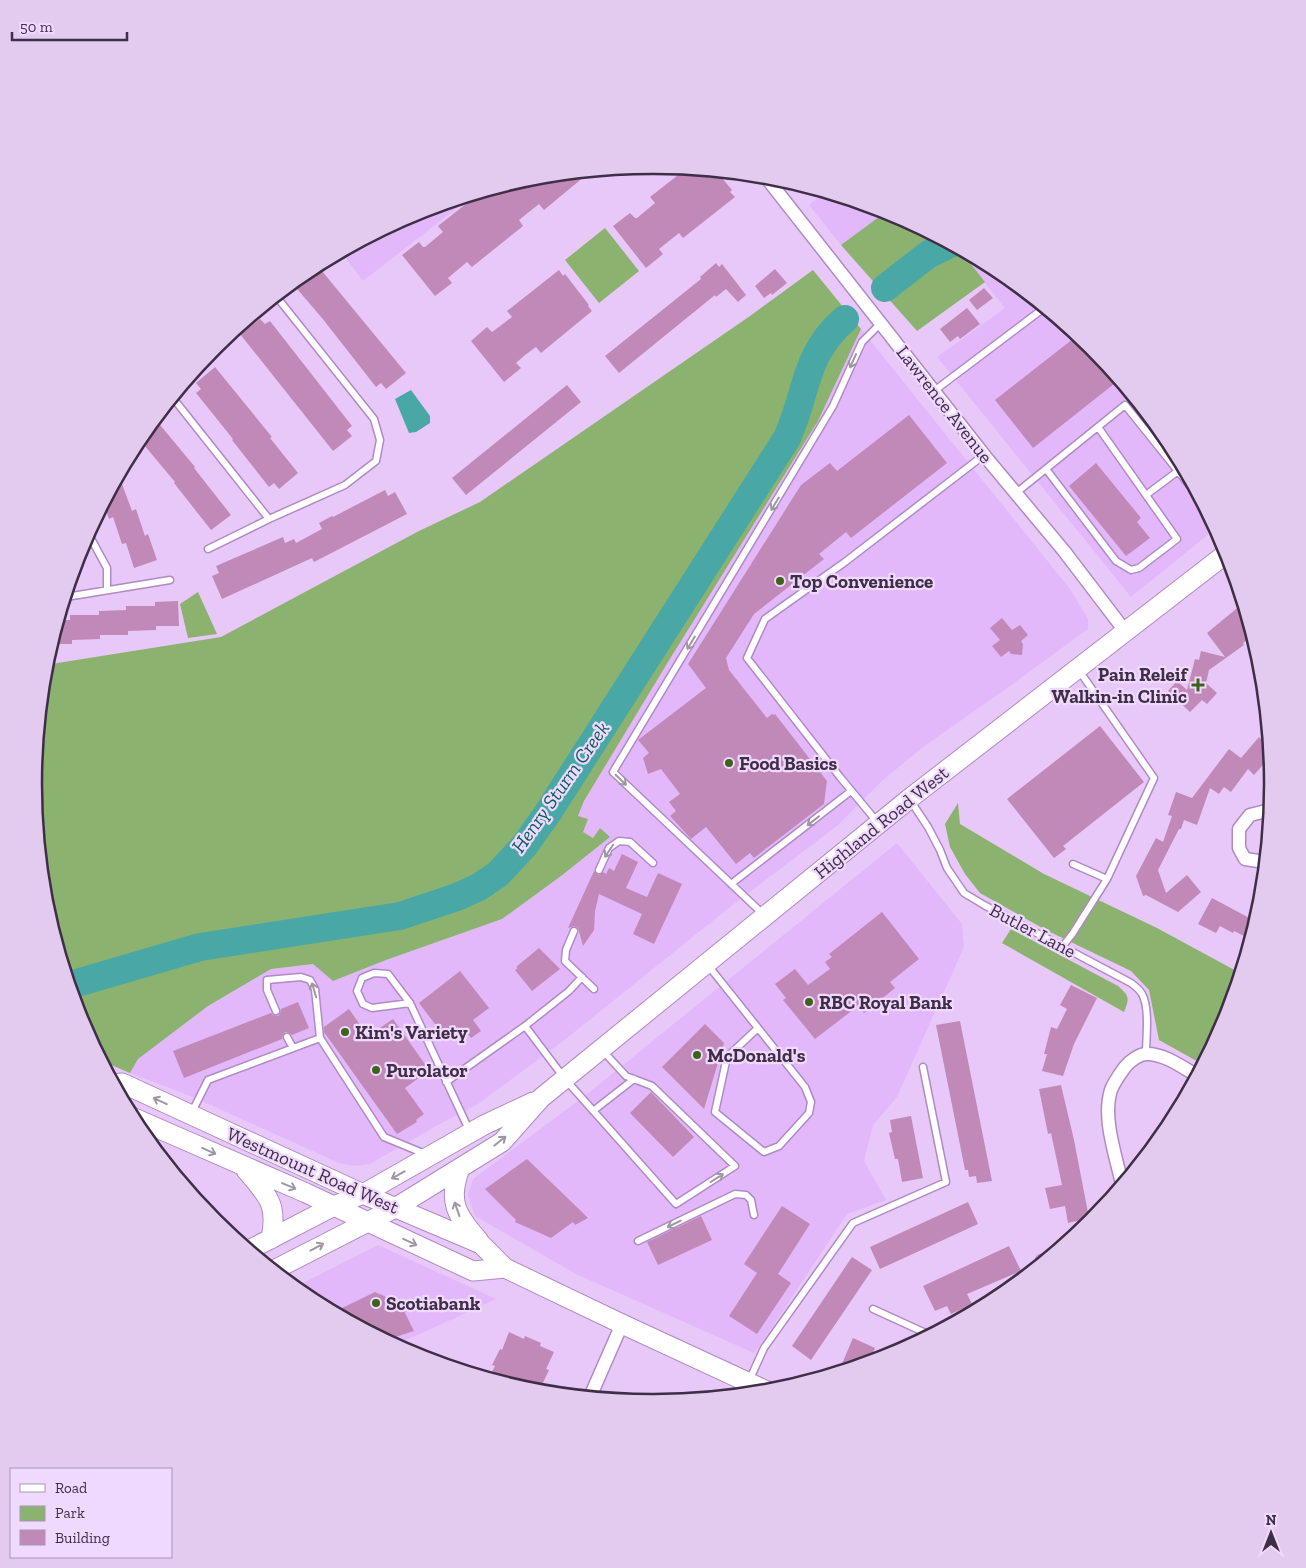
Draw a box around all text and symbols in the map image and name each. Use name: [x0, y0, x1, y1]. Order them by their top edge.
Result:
scale bar: [12, 10, 128, 42]
text: 50 m: [20, 18, 53, 36]
street label: Lawrence Avenue: [891, 341, 998, 468]
one-way arrow: [847, 353, 857, 368]
one-way arrow: [769, 496, 779, 510]
place label: Top Convenience: [790, 570, 933, 593]
marker: Top Convenience: [774, 575, 786, 587]
one-way arrow: [686, 635, 696, 649]
place label: Pain Releif Walkin-in Clinic: [1051, 663, 1189, 708]
marker: Pain Releif Walkin-in Clinic: [1191, 678, 1205, 692]
water label: Henry Sturm Creek: [506, 717, 614, 857]
place label: Food Basics: [739, 752, 838, 775]
marker: Food Basics: [723, 757, 735, 769]
street label: Highland Road West: [809, 761, 953, 884]
one-way arrow: [615, 774, 628, 786]
one-way arrow: [807, 815, 820, 826]
one-way arrow: [604, 844, 614, 858]
street label: Butler Lane: [986, 898, 1080, 963]
one-way arrow: [308, 982, 318, 998]
place label: RBC Royal Bank: [819, 991, 953, 1014]
marker: RBC Royal Bank: [803, 996, 815, 1008]
place label: Kim's Variety: [355, 1021, 468, 1044]
marker: Kim's Variety: [339, 1026, 351, 1038]
place label: McDonald's: [707, 1044, 806, 1067]
marker: McDonald's: [691, 1049, 703, 1061]
place label: Purolator: [386, 1059, 468, 1082]
marker: Purolator: [370, 1064, 382, 1076]
one-way arrow: [153, 1095, 168, 1105]
street label: Westmount Road West: [223, 1122, 402, 1219]
one-way arrow: [494, 1136, 507, 1147]
one-way arrow: [201, 1146, 216, 1156]
one-way arrow: [390, 1170, 405, 1180]
one-way arrow: [709, 1173, 723, 1183]
one-way arrow: [281, 1181, 296, 1191]
one-way arrow: [452, 1202, 462, 1218]
one-way arrow: [667, 1219, 682, 1229]
one-way arrow: [402, 1238, 417, 1247]
one-way arrow: [309, 1242, 324, 1251]
place label: Scotiabank: [386, 1292, 481, 1315]
marker: Scotiabank: [370, 1297, 382, 1309]
legend: [10, 1468, 172, 1558]
text: Road: [55, 1479, 88, 1497]
text: Park: [55, 1504, 85, 1522]
north arrow: [1246, 1508, 1296, 1558]
text: N: [1266, 1512, 1277, 1529]
text: Building: [55, 1529, 110, 1547]

